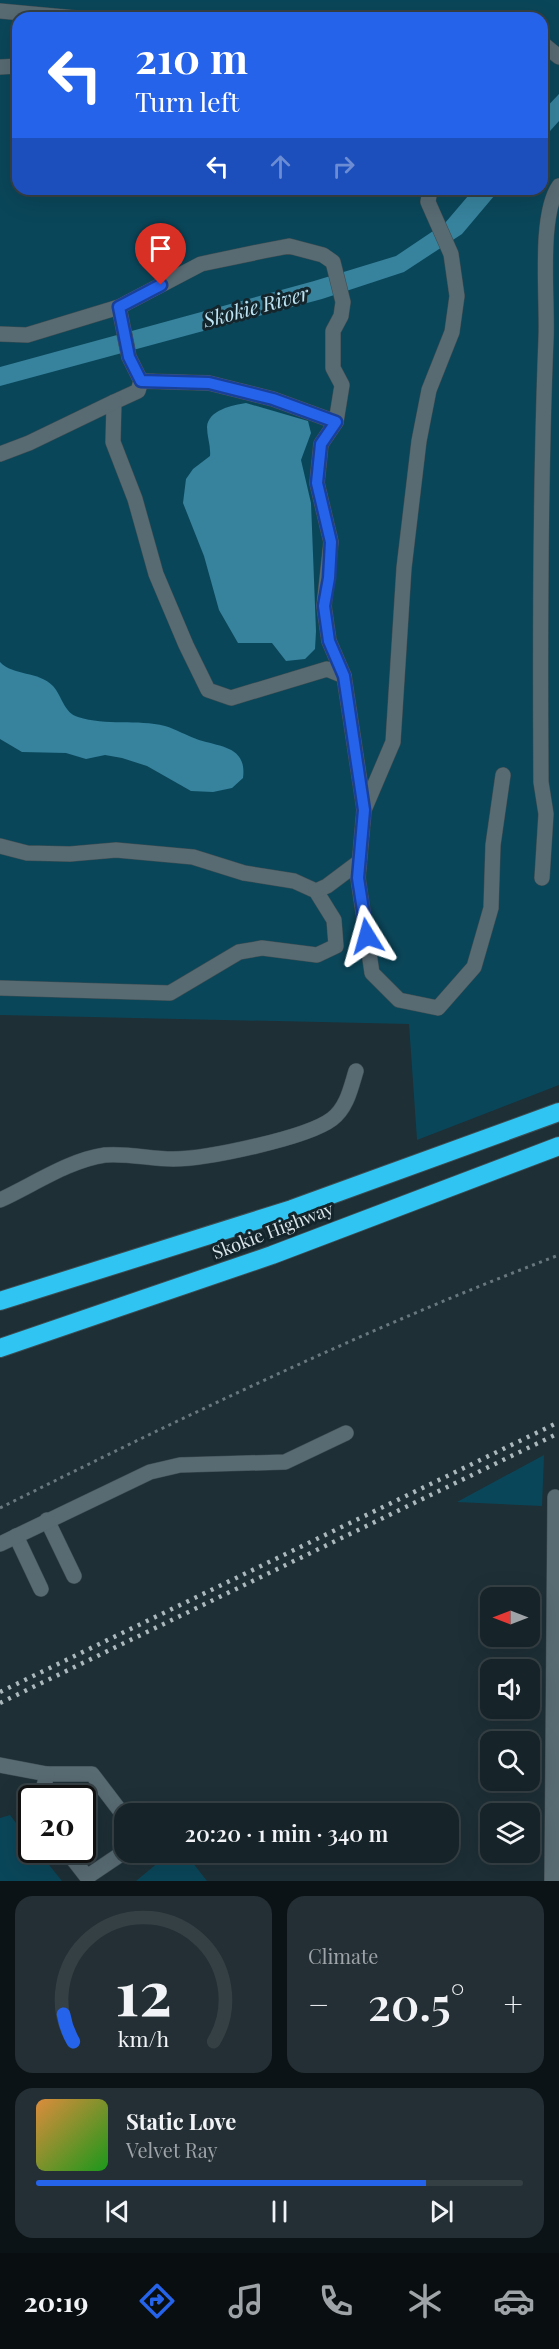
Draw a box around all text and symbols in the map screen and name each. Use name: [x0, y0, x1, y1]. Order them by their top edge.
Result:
text: 210 m: [135, 29, 248, 85]
icon: left: [36, 36, 114, 114]
text: Turn left: [135, 83, 239, 119]
icon: left: [201, 150, 234, 183]
icon: ahead: [264, 150, 297, 183]
icon: right: [327, 150, 360, 183]
pin: [135, 223, 186, 285]
icon: arrive: [144, 232, 177, 265]
water label: Skokie River: [199, 278, 313, 333]
position arrow: [335, 904, 399, 968]
street label: Skokie Highway: [209, 1196, 337, 1264]
north arrow: [480, 1587, 540, 1647]
map controls: [480, 1587, 540, 1863]
button: sound: [480, 1659, 540, 1719]
button: search: [480, 1731, 540, 1791]
speed limit sign: 20: [18, 1785, 96, 1863]
button: layers: [480, 1803, 540, 1863]
text: 20:20 · 1 min · 340 m: [185, 1818, 388, 1848]
text: Climate: [308, 1942, 378, 1969]
text: 12: [115, 1948, 172, 2032]
text: 20.5°: [368, 1972, 465, 2032]
text: −: [308, 1981, 329, 2025]
text: +: [504, 1981, 523, 2025]
text: km/h: [118, 2024, 170, 2052]
text: Static Love: [126, 2106, 236, 2136]
text: Velvet Ray: [126, 2136, 218, 2163]
icon: previous: [101, 2195, 134, 2228]
icon: pause: [263, 2195, 296, 2228]
icon: next: [425, 2195, 458, 2228]
icon: directions: [136, 2280, 178, 2322]
icon: music: [225, 2280, 267, 2322]
icon: phone: [315, 2280, 357, 2322]
icon: climate: [404, 2280, 446, 2322]
icon: car: [493, 2280, 535, 2322]
text: 20:19: [24, 2283, 88, 2319]

